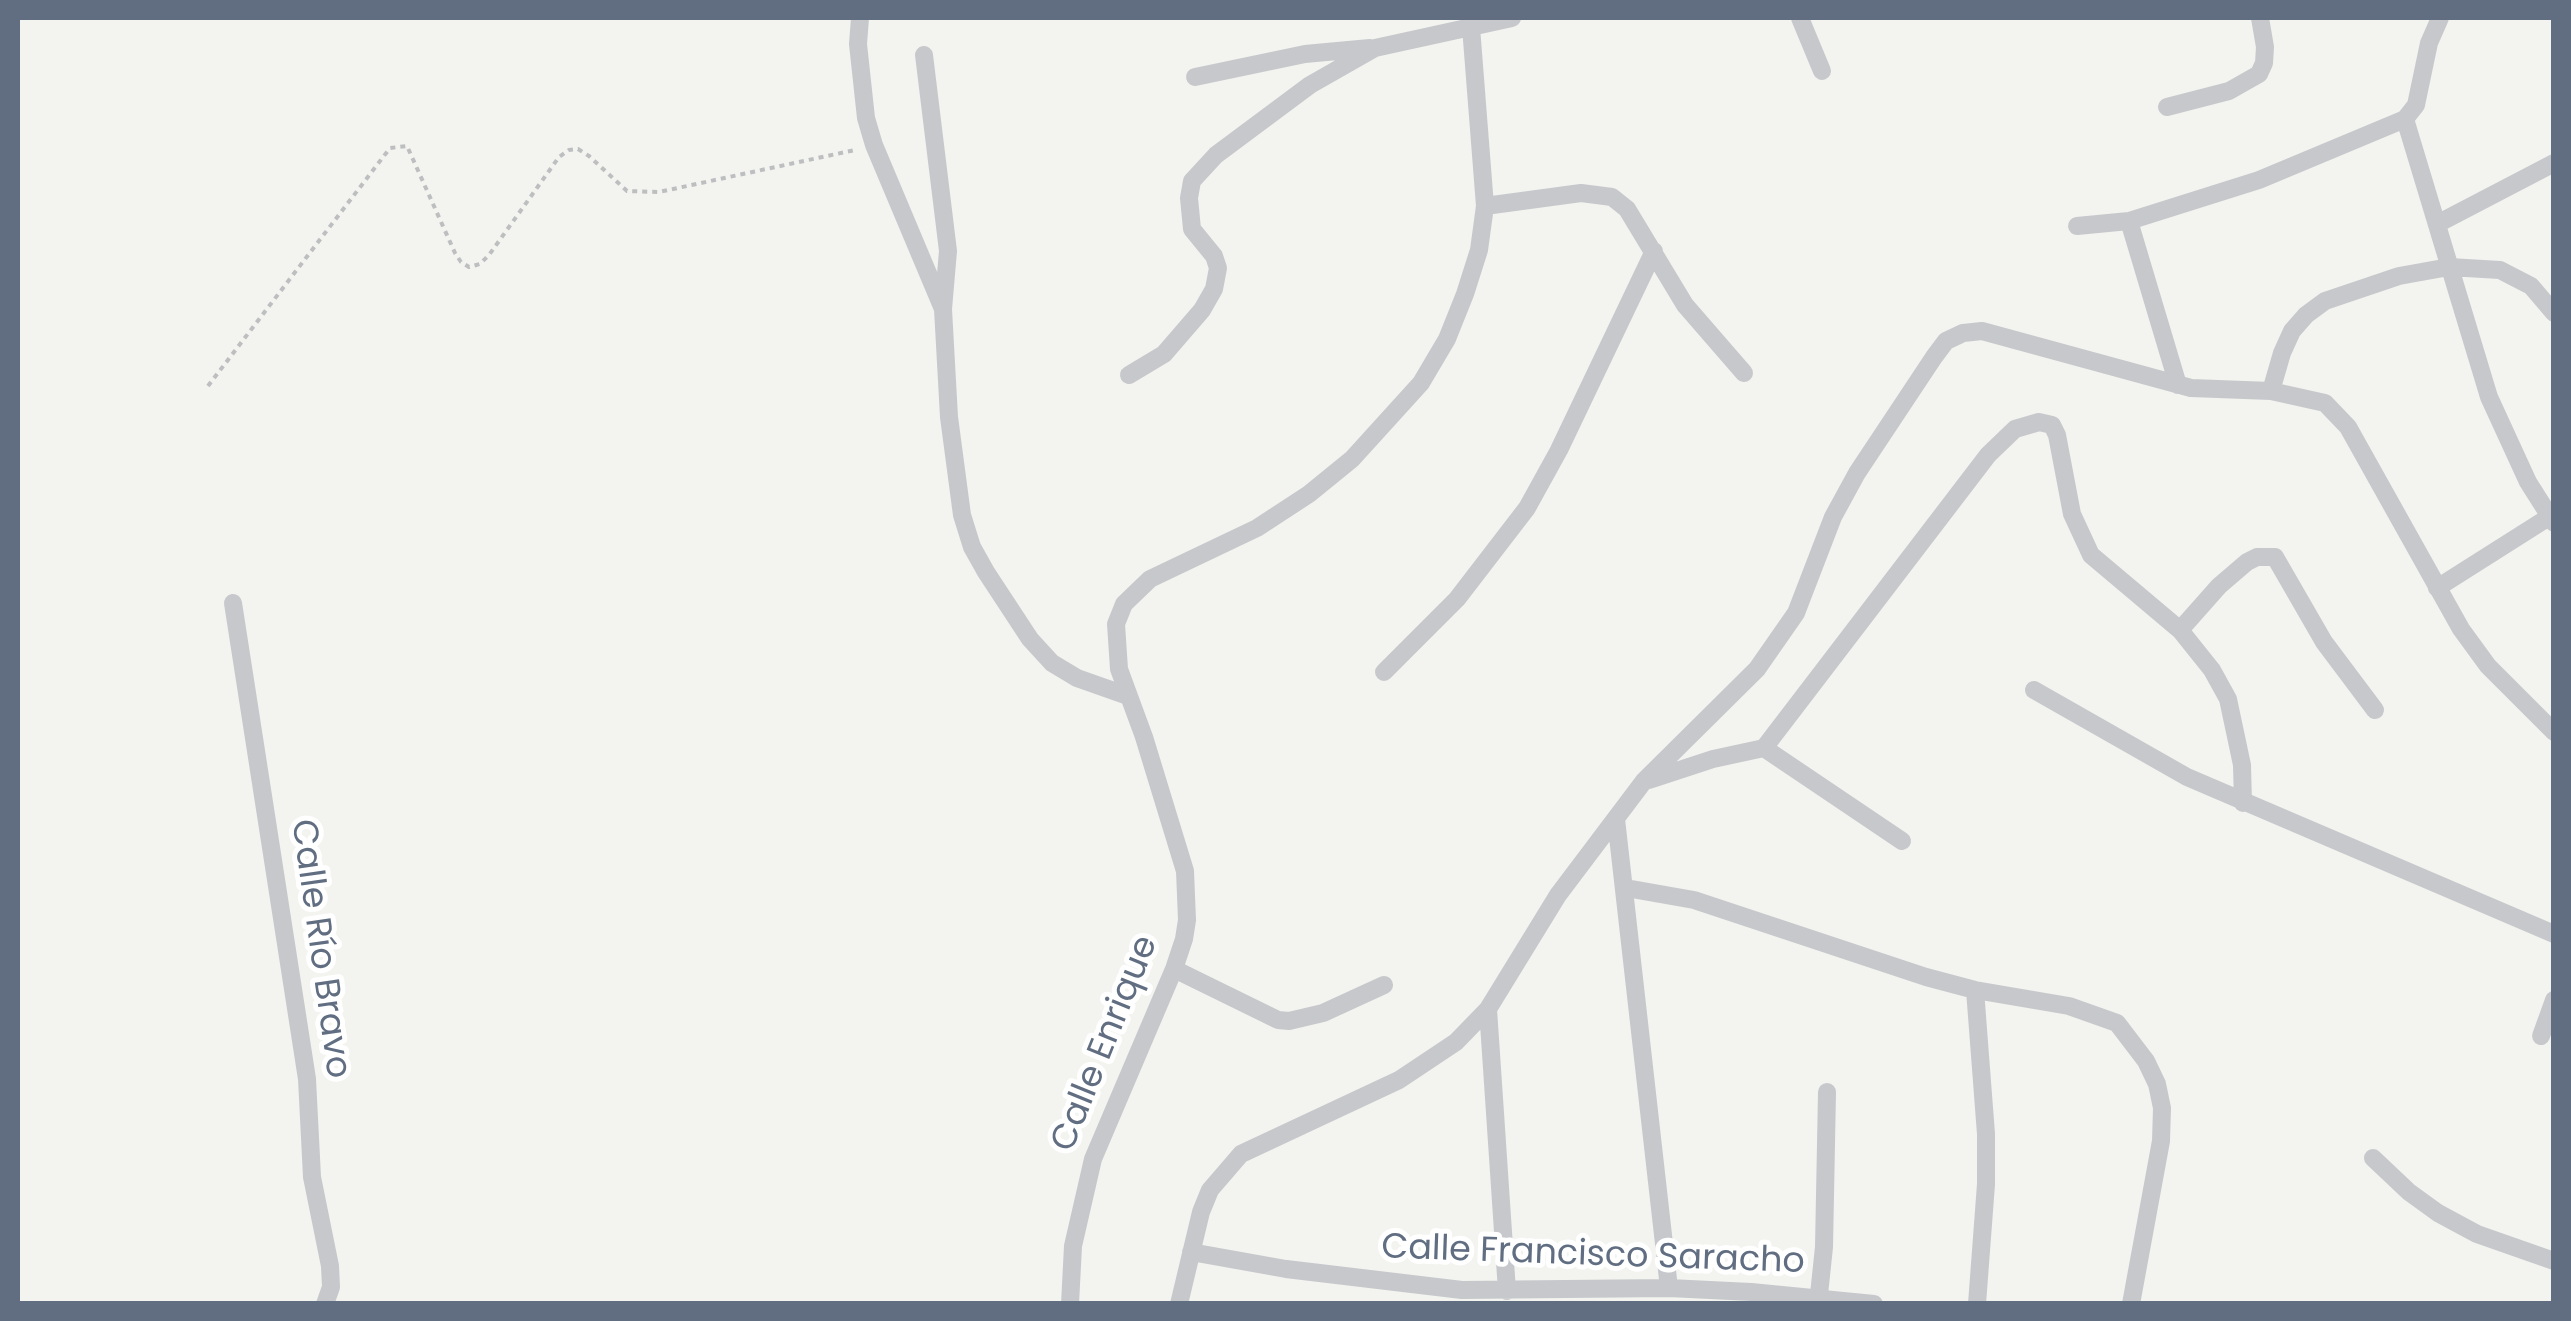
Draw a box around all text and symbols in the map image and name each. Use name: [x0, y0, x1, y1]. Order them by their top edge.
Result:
street label: Calle Río Bravo: [280, 817, 358, 1081]
street label: Calle Enrique: [1044, 930, 1168, 1158]
street label: Calle Francisco Saracho: [1381, 1228, 1805, 1284]

